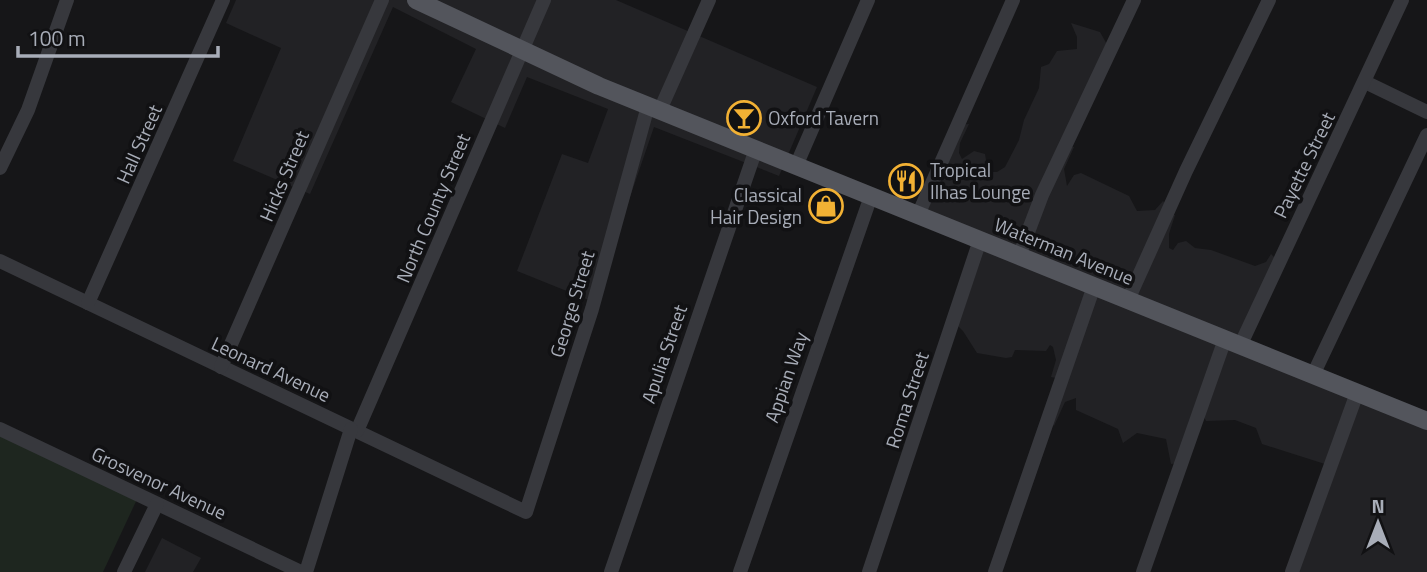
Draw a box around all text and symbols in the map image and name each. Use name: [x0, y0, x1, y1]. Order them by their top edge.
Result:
scale bar: [18, 14, 217, 58]
text: 100 m: [28, 22, 85, 54]
street label: Hall Street: [108, 99, 169, 188]
bar icon: Oxford Tavern: [725, 99, 763, 137]
place label: Oxford Tavern: [768, 103, 879, 132]
street label: Payette Street: [1265, 106, 1342, 223]
street label: Hicks Street: [251, 125, 316, 226]
street label: North County Street: [388, 128, 477, 287]
place label: Tropical Ilhas Lounge: [930, 155, 1031, 206]
restaurant icon: Tropical Ilhas Lounge: [887, 162, 925, 200]
place label: Classical Hair Design: [710, 180, 802, 231]
shop icon: Classical Hair Design: [807, 187, 845, 225]
street label: Waterman Avenue: [990, 209, 1138, 292]
street label: George Street: [542, 247, 602, 361]
street label: Apulia Street: [633, 300, 694, 407]
street label: Appian Way: [756, 327, 815, 426]
street label: Leonard Avenue: [207, 328, 336, 409]
street label: Roma Street: [877, 347, 936, 452]
street label: Grosvenor Avenue: [87, 439, 231, 526]
north arrow: [1343, 488, 1413, 558]
text: N: [1371, 491, 1385, 520]

